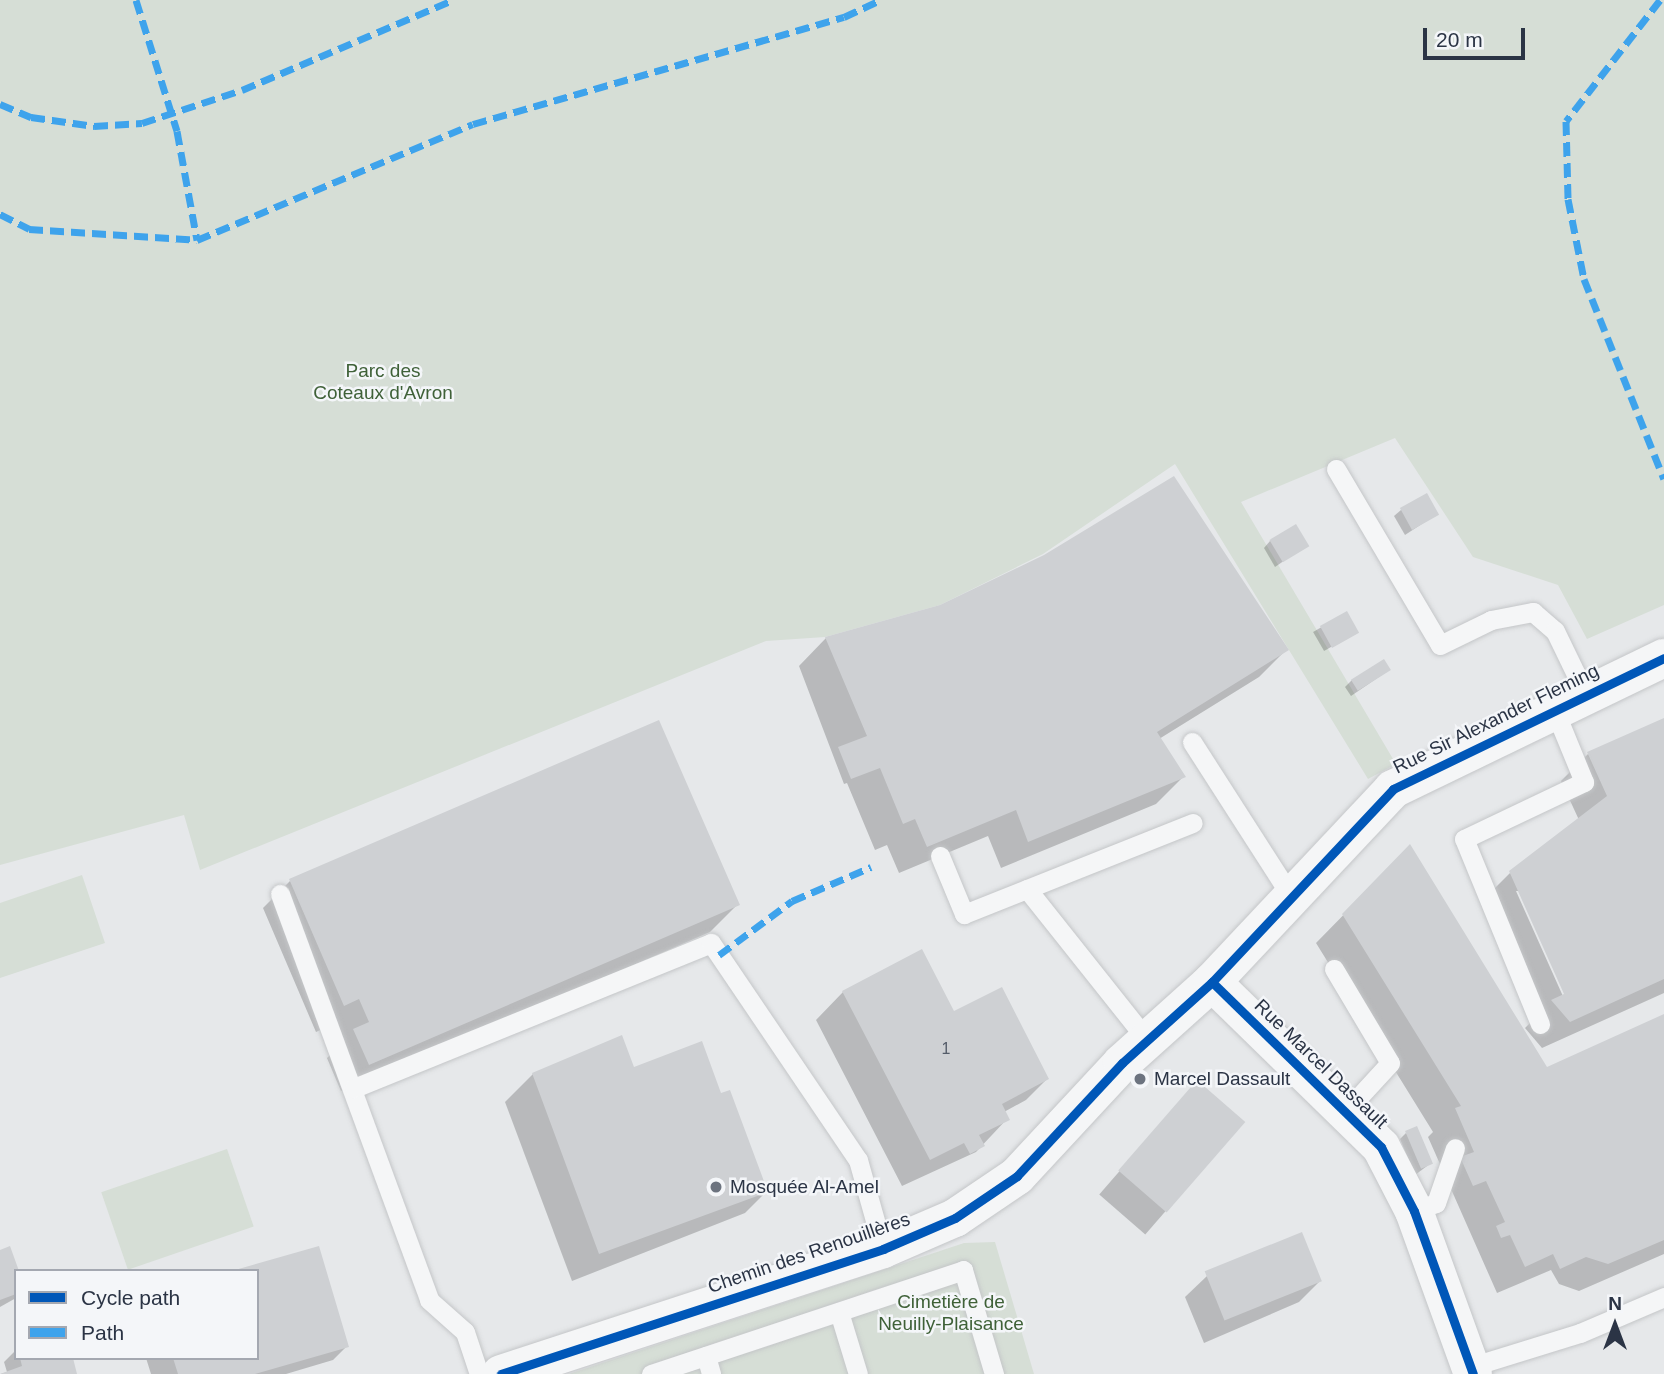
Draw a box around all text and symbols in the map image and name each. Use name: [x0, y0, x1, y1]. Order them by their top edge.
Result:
scale bar: [1426, 14, 1528, 58]
text: 20 m: [1436, 28, 1483, 51]
park label: Parc des Coteaux d'Avron: [313, 360, 453, 404]
street label: Rue Sir Alexander Fleming: [1389, 659, 1603, 779]
street label: Rue Marcel Dassault: [1250, 995, 1392, 1133]
house number: 1: [942, 1039, 950, 1059]
place label: Marcel Dassault: [1154, 1068, 1290, 1090]
marker: Marcel Dassault: [1132, 1071, 1148, 1087]
place label: Mosquée Al-Amel: [730, 1176, 880, 1198]
marker: Mosquée Al-Amel: [708, 1179, 724, 1195]
street label: Chemin des Renouillères: [705, 1208, 913, 1298]
legend: [14, 1269, 259, 1360]
text: Cycle path: [81, 1286, 180, 1309]
north arrow: [1580, 1290, 1650, 1360]
park label: Cimetière de Neuilly-Plaisance: [878, 1291, 1024, 1335]
text: N: [1608, 1293, 1622, 1314]
text: Path: [81, 1321, 124, 1344]

